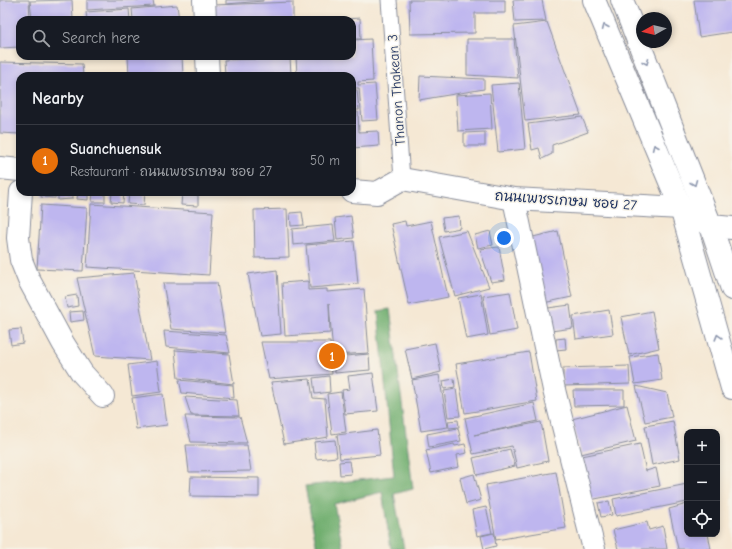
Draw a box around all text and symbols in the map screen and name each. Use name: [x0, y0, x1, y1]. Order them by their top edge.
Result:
north arrow: [636, 12, 672, 48]
search box: [16, 16, 356, 60]
one-way arrow: [602, 23, 610, 31]
icon: search: [30, 27, 52, 49]
text: Search here: [62, 29, 140, 47]
street label: Thanon Thakean 3: [384, 34, 409, 146]
one-way arrow: [642, 59, 650, 66]
text: Nearby: [32, 89, 83, 108]
text: Suanchuensuk: [70, 140, 161, 158]
one-way arrow: [652, 143, 660, 150]
text: 1: [42, 153, 48, 168]
text: 50 m: [310, 153, 340, 168]
text: Restaurant · ถนนเพชรเกษม ซอย 27: [70, 164, 272, 179]
one-way arrow: [690, 180, 698, 187]
street label: ถนนเพชรเกษม ซอย 27: [494, 187, 638, 214]
your location: [494, 228, 514, 248]
one-way arrow: [714, 334, 722, 340]
pin: 1: [319, 341, 345, 371]
map controls: [684, 429, 720, 537]
button: +: [684, 429, 720, 465]
button: −: [684, 465, 720, 501]
button: locate: [684, 501, 720, 537]

